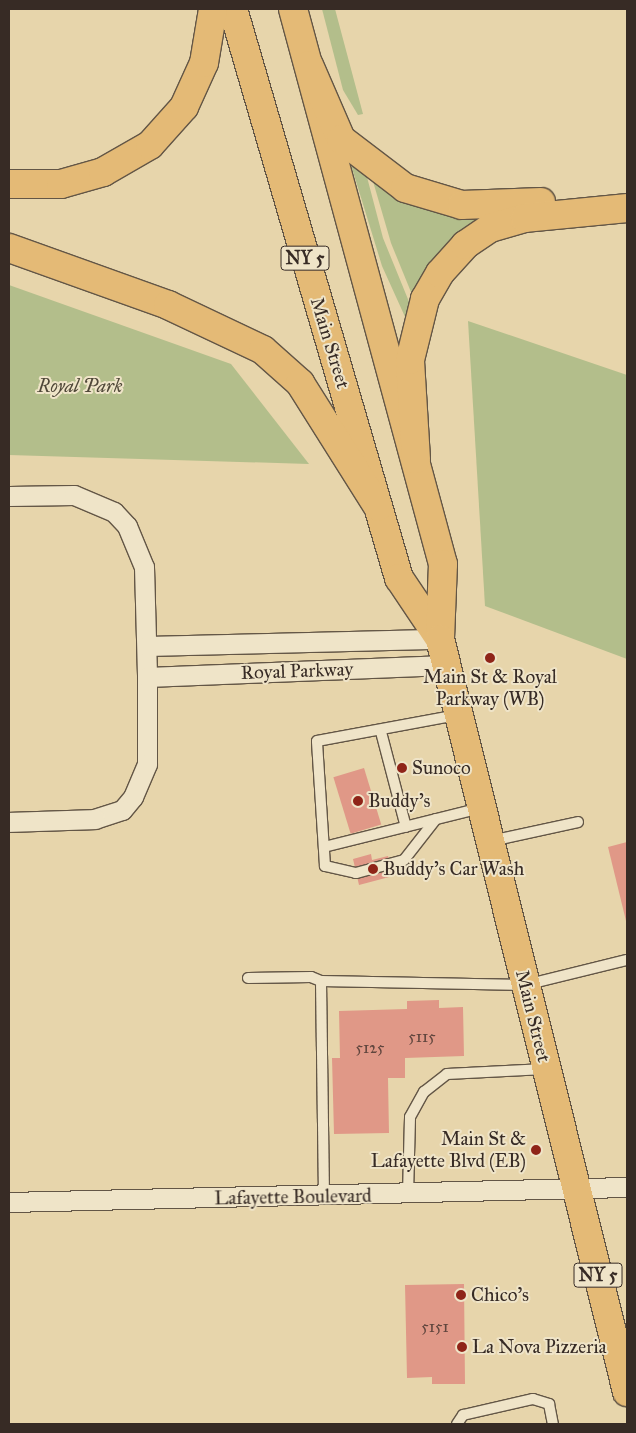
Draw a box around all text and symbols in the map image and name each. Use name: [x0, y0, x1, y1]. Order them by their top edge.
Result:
road number: NY 5: [280, 242, 330, 274]
street label: Main Street: [305, 295, 355, 391]
park label: Royal Park: [38, 375, 122, 397]
marker: Main St & Royal Parkway (WB): [484, 652, 496, 664]
street label: Royal Parkway: [241, 658, 353, 684]
place label: Main St & Royal Parkway (WB): [423, 666, 557, 710]
place label: Sunoco: [412, 757, 471, 779]
marker: Sunoco: [396, 762, 408, 774]
place label: Buddy's: [368, 790, 430, 812]
marker: Buddy's: [352, 795, 364, 807]
place label: Buddy's Car Wash: [383, 858, 524, 880]
marker: Buddy's Car Wash: [367, 863, 379, 875]
street label: Main Street: [511, 967, 555, 1065]
house number: 5115: [408, 1027, 436, 1047]
house number: 5125: [356, 1038, 384, 1058]
place label: Main St & Lafayette Blvd (EB): [371, 1128, 526, 1172]
marker: Main St & Lafayette Blvd (EB): [530, 1144, 542, 1156]
street label: Lafayette Boulevard: [214, 1184, 372, 1210]
road number: NY 5: [573, 1260, 623, 1290]
place label: Chico's: [471, 1284, 529, 1306]
marker: Chico's: [455, 1289, 467, 1301]
house number: 5151: [421, 1317, 449, 1337]
place label: La Nova Pizzeria: [472, 1336, 607, 1358]
marker: La Nova Pizzeria: [456, 1341, 468, 1353]

